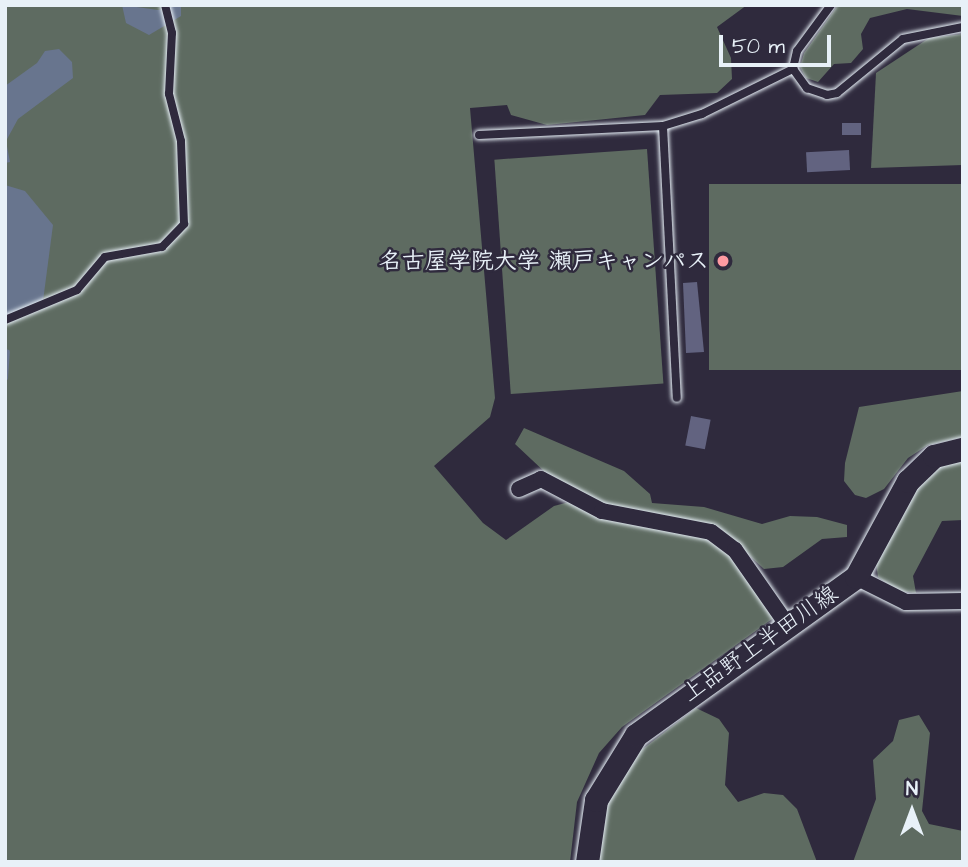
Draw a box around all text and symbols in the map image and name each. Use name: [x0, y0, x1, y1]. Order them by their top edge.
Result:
scale bar: [723, 21, 835, 65]
text: 50 m: [732, 32, 785, 61]
place label: 名古屋学院大学 瀬戸キャンパス: [378, 247, 709, 275]
marker: 名古屋学院大学 瀬戸キャンパス: [715, 253, 731, 269]
street label: 上品野上半田川線: [677, 580, 843, 708]
north arrow: [877, 776, 947, 846]
text: N: [906, 776, 918, 803]

